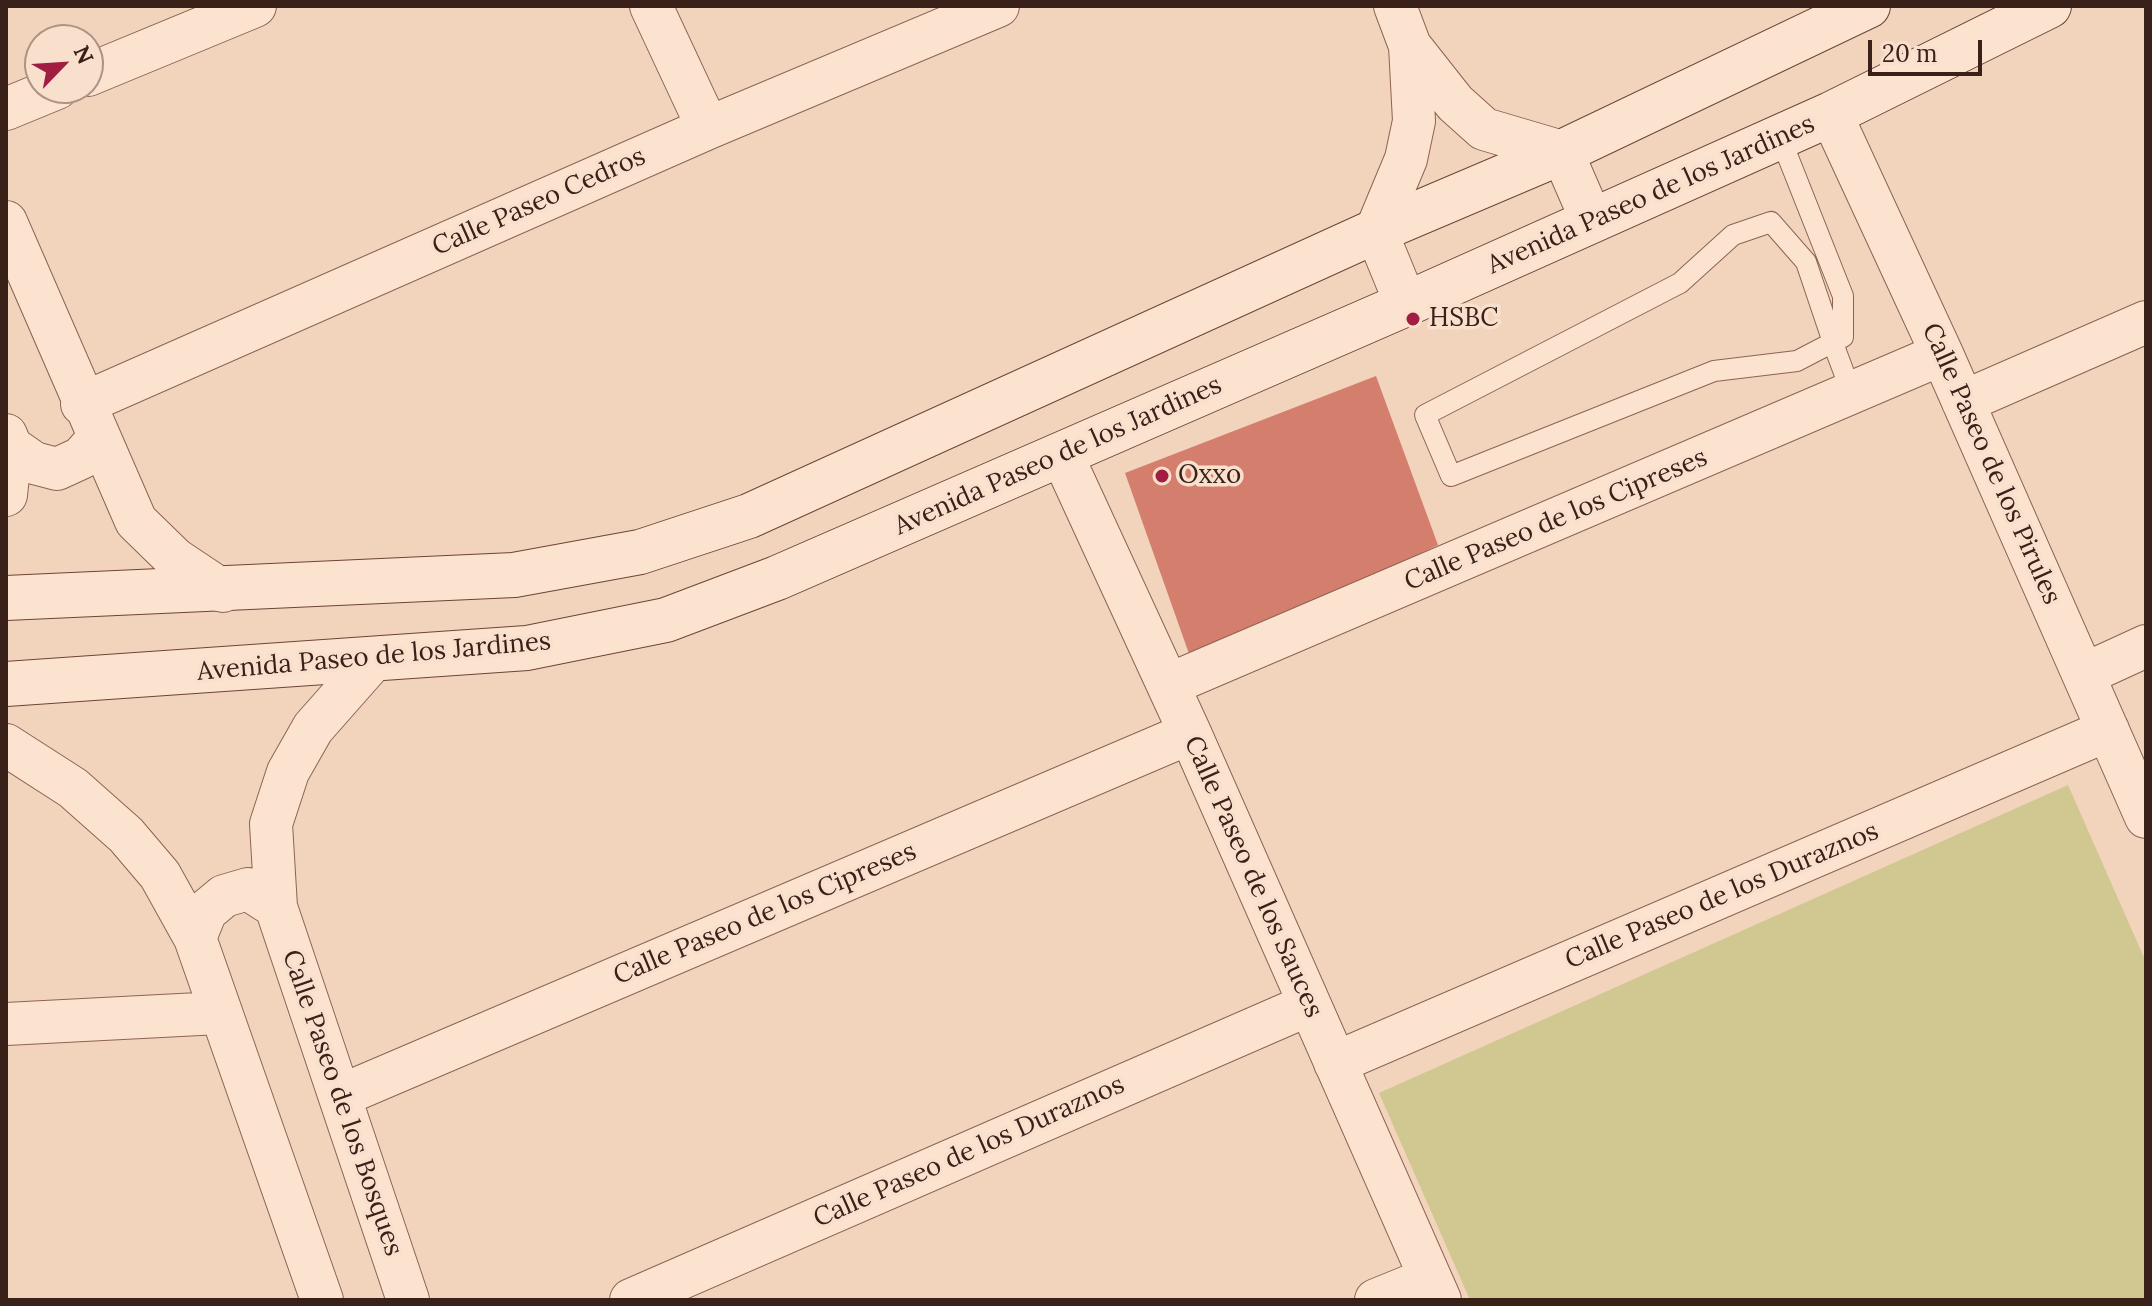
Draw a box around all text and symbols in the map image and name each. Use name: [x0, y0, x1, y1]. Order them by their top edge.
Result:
north arrow: [24, 24, 104, 104]
scale bar: [1872, 24, 1986, 74]
text: 20 m: [1882, 38, 1938, 69]
text: N: [68, 41, 100, 68]
street label: Avenida Paseo de los Jardines: [1483, 109, 1819, 281]
street label: Calle Paseo Cedros: [428, 141, 650, 263]
place label: HSBC: [1429, 303, 1498, 335]
marker: HSBC: [1404, 310, 1422, 328]
street label: Calle Paseo de los Pirules: [1915, 319, 2067, 609]
street label: Avenida Paseo de los Jardines: [890, 370, 1226, 542]
street label: Calle Paseo de los Cipreses: [1400, 442, 1712, 598]
place label: Oxxo: [1178, 460, 1241, 492]
marker: Oxxo: [1153, 467, 1171, 485]
street label: Avenida Paseo de los Jardines: [196, 626, 552, 688]
street label: Calle Paseo de los Sauces: [1177, 731, 1329, 1023]
street label: Calle Paseo de los Duraznos: [1561, 816, 1883, 976]
street label: Calle Paseo de los Cipreses: [609, 836, 921, 992]
street label: Calle Paseo de los Bosques: [275, 946, 409, 1260]
street label: Calle Paseo de los Duraznos: [809, 1069, 1129, 1235]

